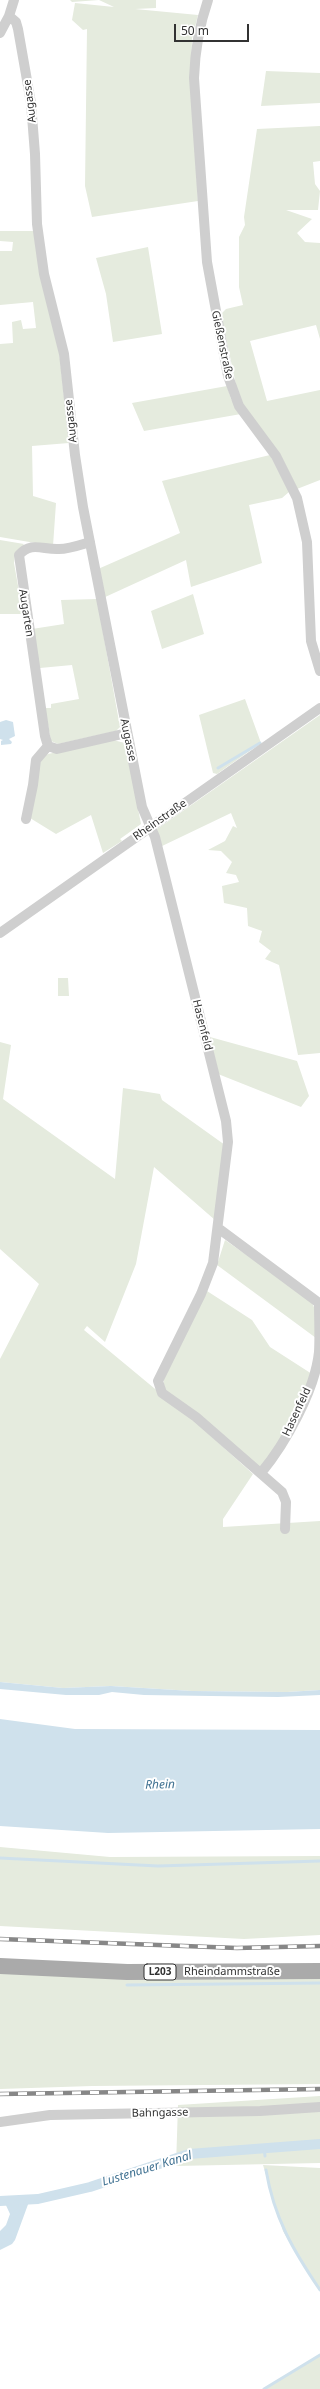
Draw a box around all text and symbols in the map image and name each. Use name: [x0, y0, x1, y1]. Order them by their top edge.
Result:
scale bar: [176, 16, 251, 42]
text: 50 m: [181, 22, 209, 39]
street label: Augasse: [21, 79, 39, 123]
street label: Gießenstraße: [208, 309, 236, 381]
street label: Augasse: [62, 399, 80, 443]
street label: Augarten: [16, 588, 36, 638]
street label: Augasse: [117, 717, 139, 763]
street label: Rheinstraße: [131, 797, 189, 843]
street label: Hasenfeld: [189, 998, 215, 1052]
street label: Hasenfeld: [280, 1386, 314, 1438]
water label: Rhein: [145, 1778, 175, 1792]
road number: L203: [144, 1964, 176, 1980]
street label: Rheindammstraße: [184, 1965, 280, 1979]
street label: Bahngasse: [132, 2106, 188, 2120]
water label: Lustenauer Kanal: [100, 2149, 194, 2189]

